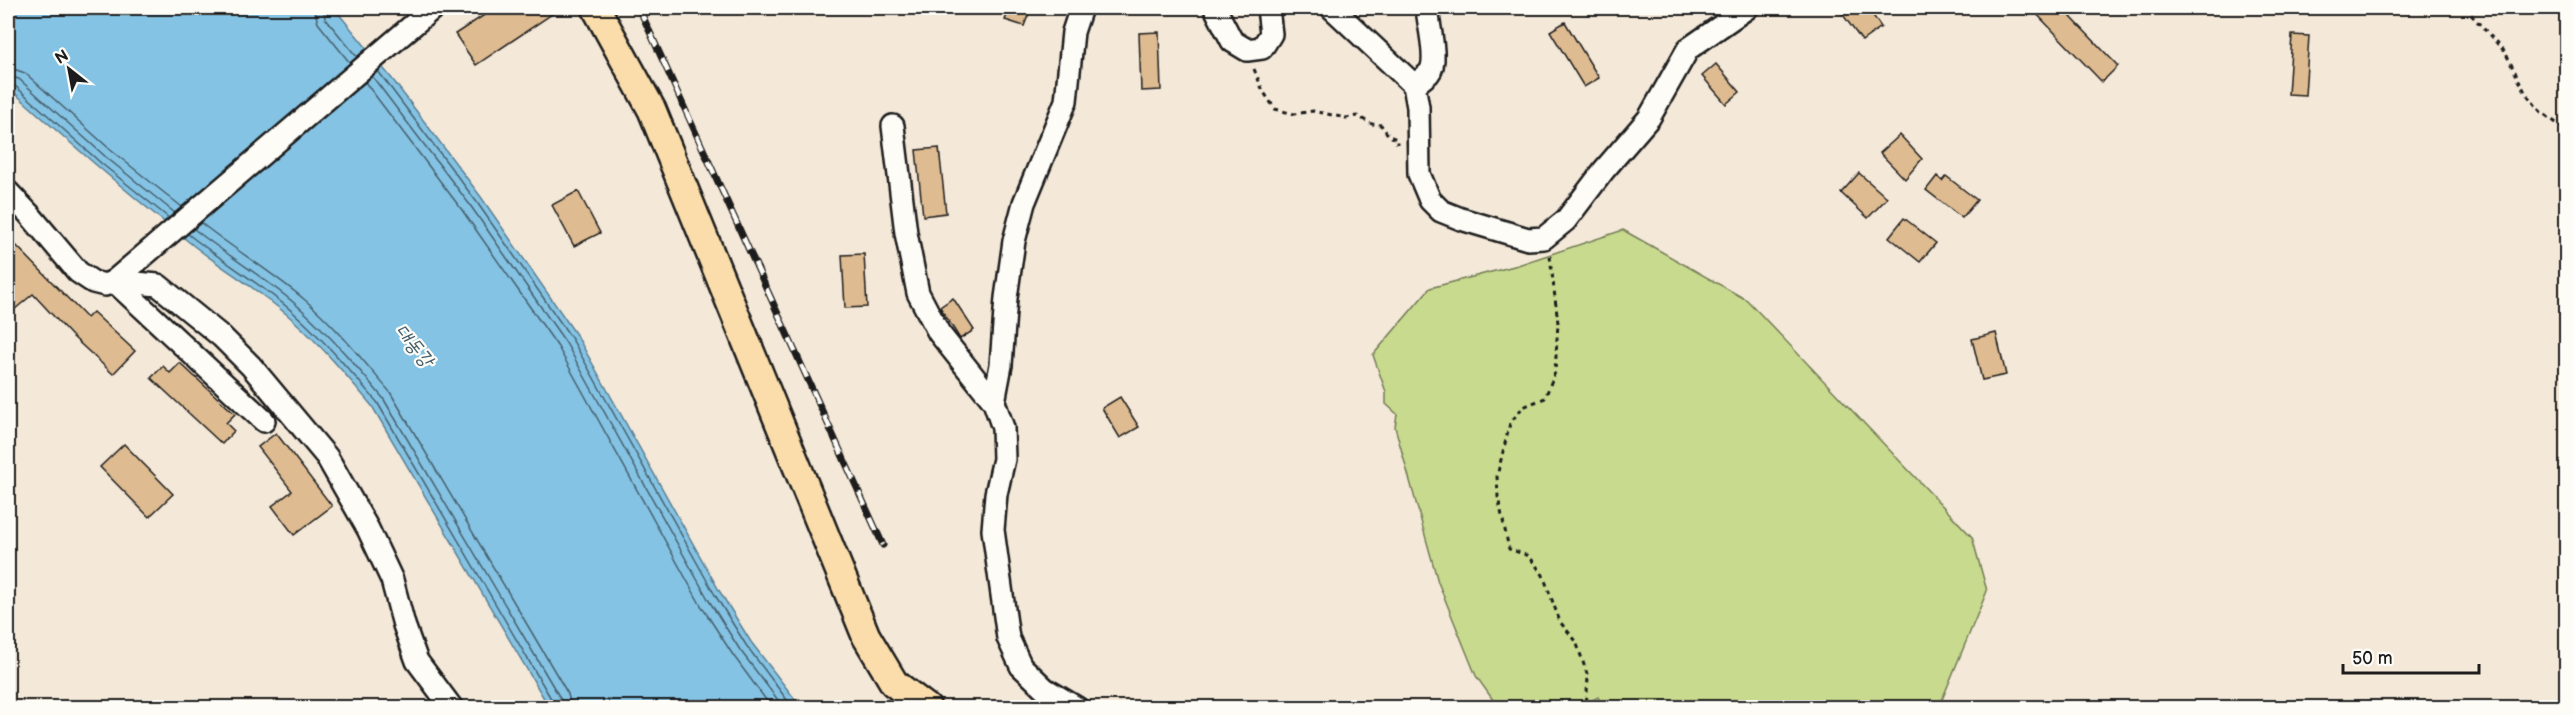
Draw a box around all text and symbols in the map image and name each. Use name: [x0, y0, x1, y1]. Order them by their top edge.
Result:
north arrow: [39, 39, 99, 99]
text: N: [52, 46, 72, 69]
water label: 대동강: [390, 319, 441, 374]
scale bar: [2343, 637, 2480, 675]
text: 50 m: [2352, 648, 2393, 669]

